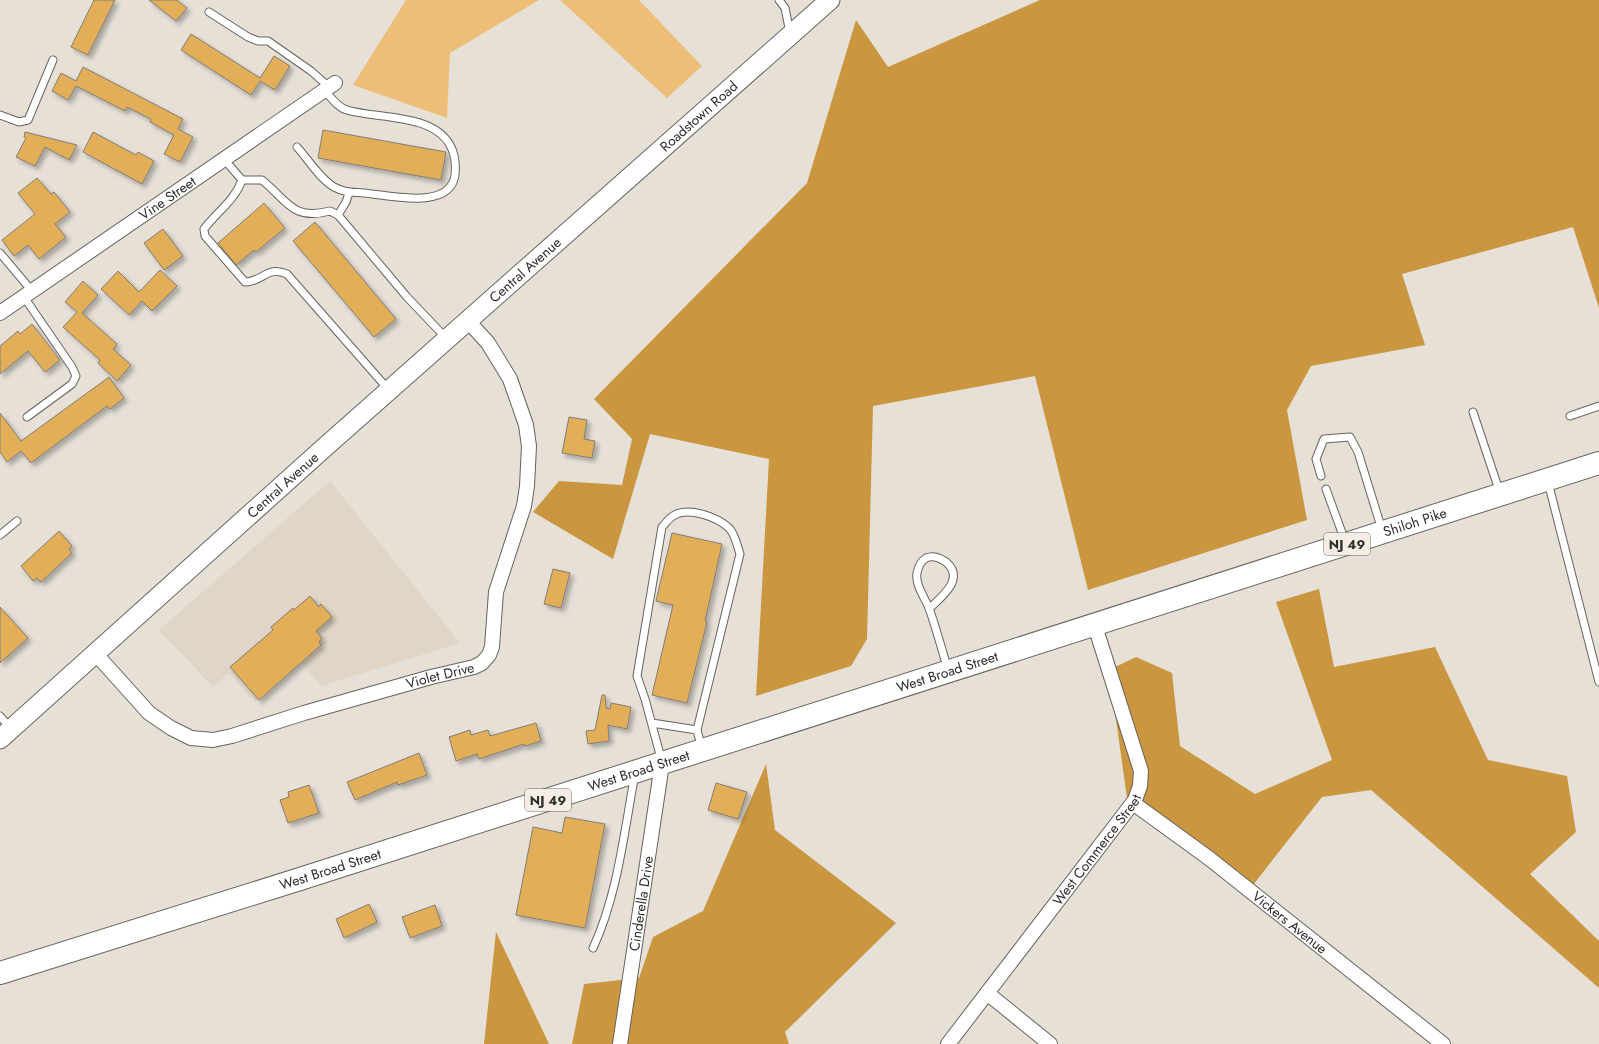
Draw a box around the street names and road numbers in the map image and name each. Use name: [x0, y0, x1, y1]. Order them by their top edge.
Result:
street label: Roadstown Road: [655, 76, 742, 156]
street label: Vine Street: [135, 171, 200, 225]
street label: Central Avenue: [485, 233, 565, 307]
street label: Central Avenue: [242, 447, 323, 523]
street label: Shiloh Pike: [1381, 502, 1449, 542]
road number: NJ 49: [1324, 533, 1370, 555]
street label: West Broad Street: [894, 646, 1001, 697]
street label: Violet Drive: [404, 657, 476, 694]
street label: West Broad Street: [585, 745, 693, 796]
road number: NJ 49: [525, 789, 571, 811]
street label: West Commerce Street: [1048, 791, 1146, 909]
street label: West Broad Street: [277, 844, 384, 895]
street label: Cinderella Drive: [624, 855, 658, 953]
street label: Vickers Avenue: [1248, 886, 1332, 958]

